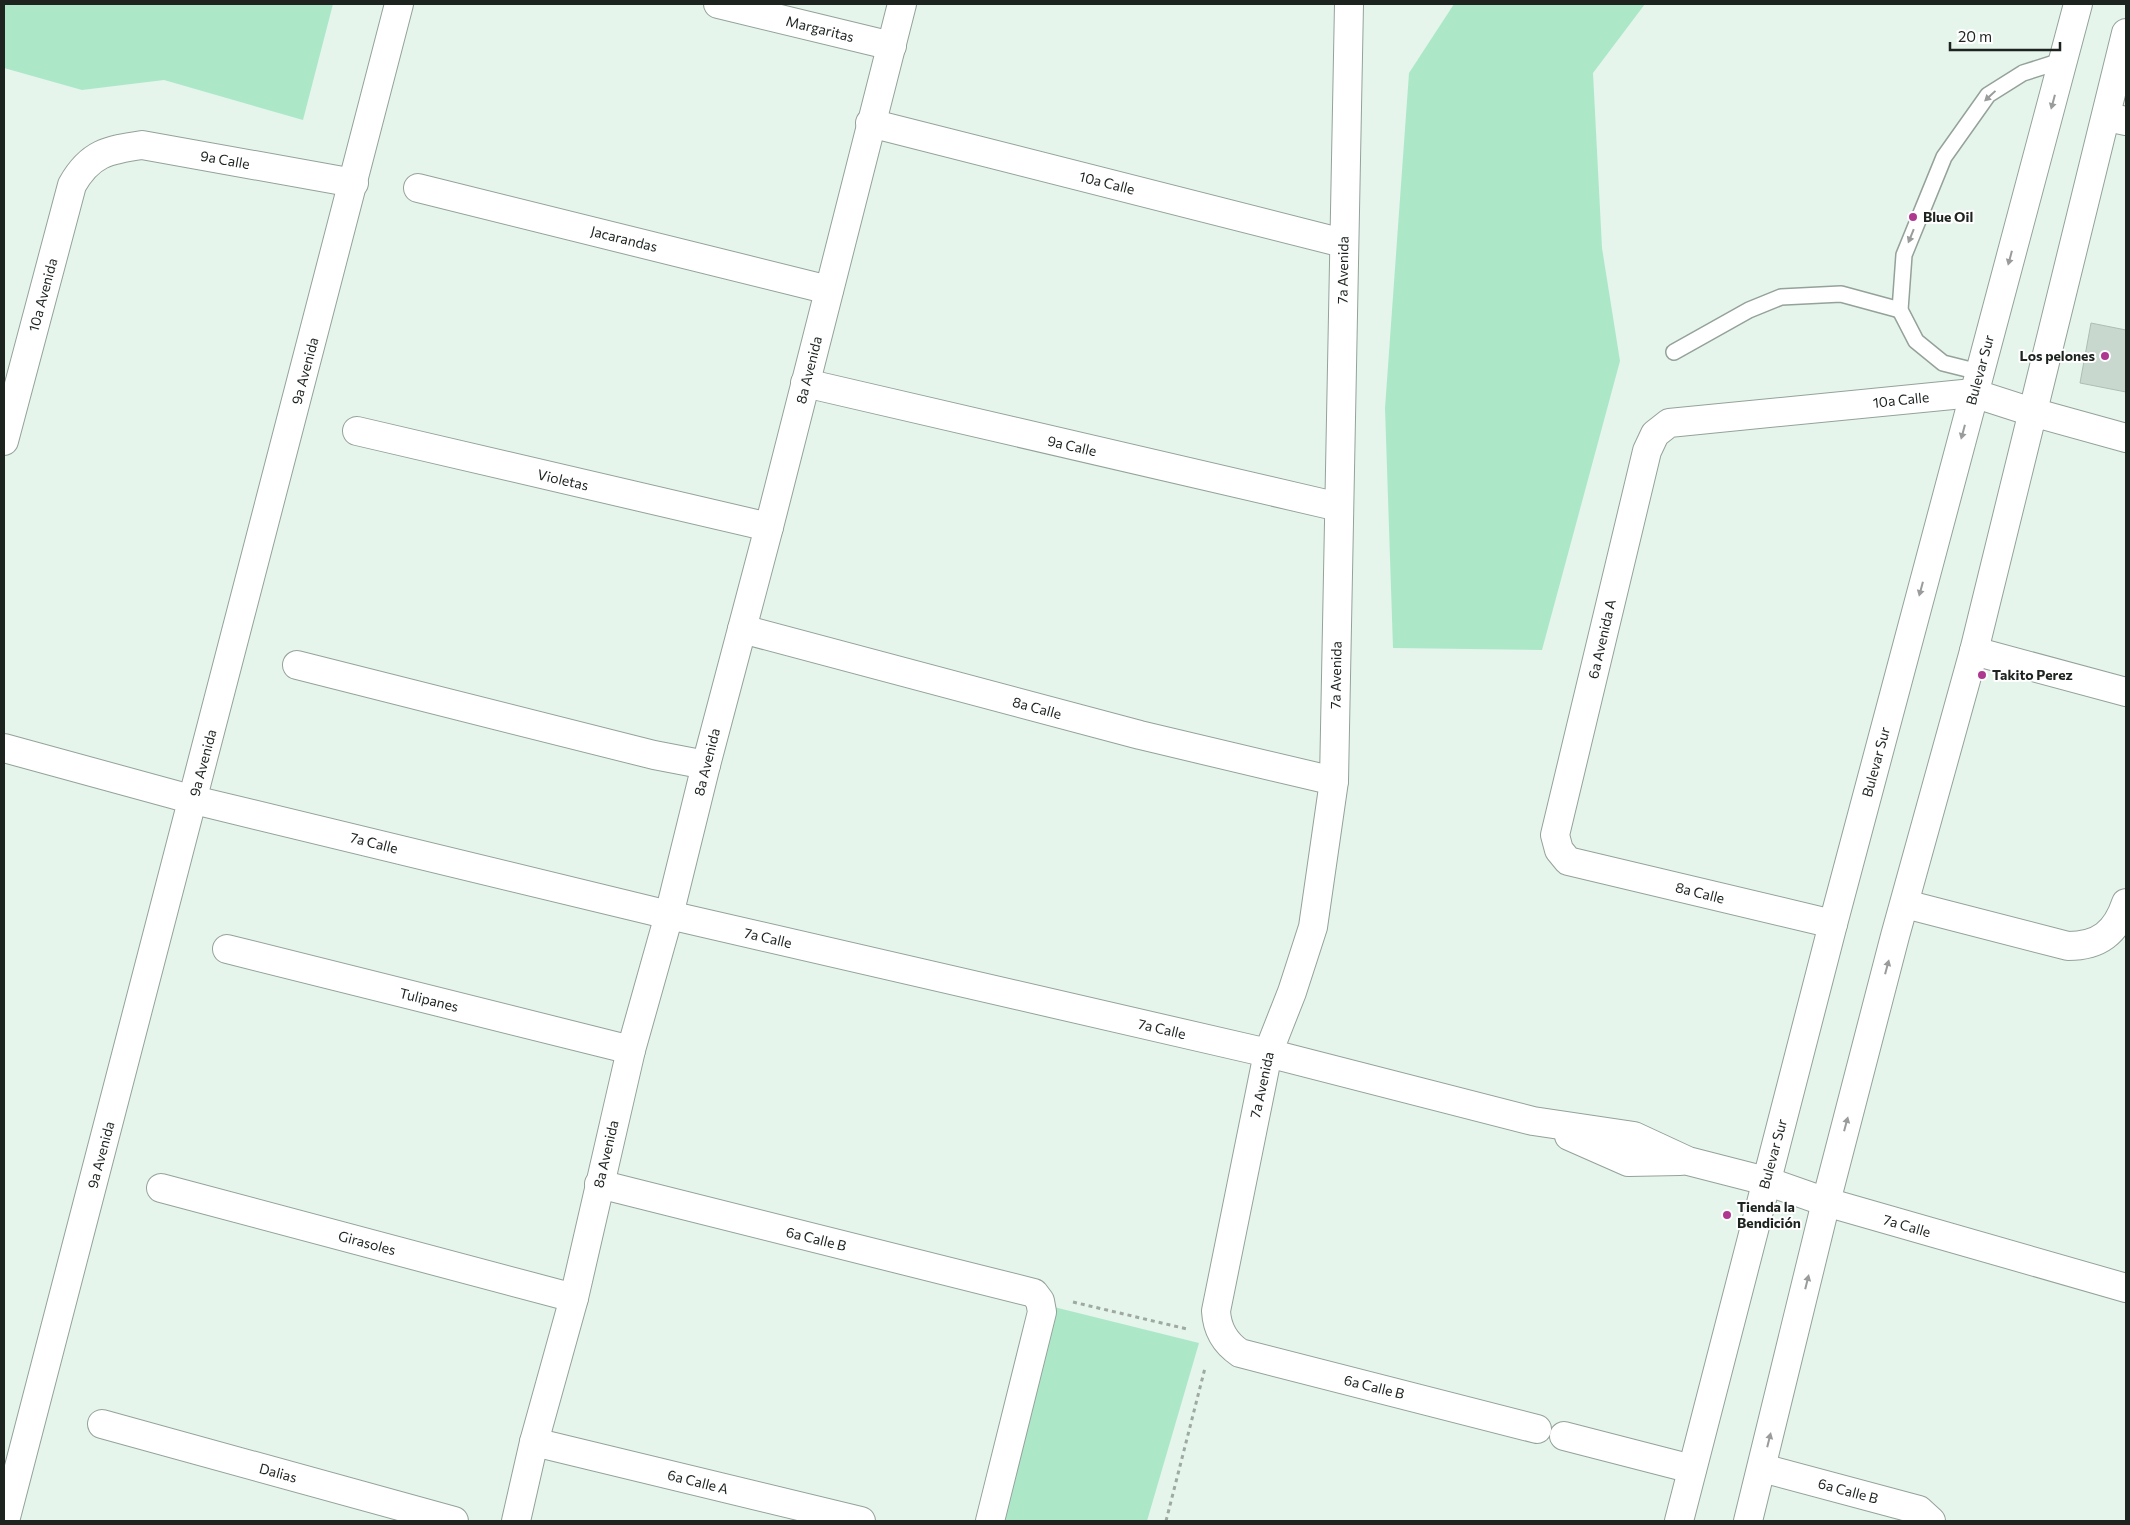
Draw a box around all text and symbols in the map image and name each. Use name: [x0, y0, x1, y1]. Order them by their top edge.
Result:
street label: Margaritas: [784, 12, 856, 45]
scale bar: [1950, 20, 2060, 52]
text: 20 m: [1958, 27, 1992, 45]
one-way arrow: [1984, 90, 1996, 102]
one-way arrow: [2048, 94, 2056, 109]
street label: 9a Calle: [199, 147, 251, 172]
street label: 10a Calle: [1078, 167, 1137, 198]
place label: Blue Oil: [1923, 208, 1973, 225]
marker: Blue Oil: [1907, 211, 1919, 223]
street label: Jacarandas: [589, 222, 659, 255]
one-way arrow: [1907, 229, 1915, 244]
street label: 7a Avenida: [1333, 236, 1352, 304]
one-way arrow: [2006, 251, 2014, 266]
street label: 10a Avenida: [25, 256, 61, 334]
street label: Bulevar Sur: [1962, 333, 1997, 407]
street label: 8a Avenida: [792, 334, 825, 405]
street label: 9a Avenida: [287, 335, 322, 406]
place label: Los pelones: [2020, 347, 2095, 364]
marker: Los pelones: [2099, 350, 2111, 362]
street label: 10a Calle: [1872, 388, 1930, 411]
one-way arrow: [1959, 425, 1967, 440]
street label: 9a Calle: [1046, 432, 1098, 459]
street label: Violetas: [536, 465, 590, 494]
one-way arrow: [1917, 582, 1925, 597]
street label: 6a Avenida A: [1584, 597, 1619, 680]
street label: 7a Avenida: [1326, 641, 1345, 709]
place label: Takito Perez: [1992, 666, 2073, 683]
marker: Takito Perez: [1976, 669, 1988, 681]
street label: 8a Calle: [1011, 693, 1063, 722]
street label: Bulevar Sur: [1858, 725, 1893, 799]
street label: 8a Avenida: [690, 726, 723, 797]
street label: 9a Avenida: [185, 727, 220, 798]
street label: 7a Calle: [349, 828, 400, 857]
street label: 8a Calle: [1674, 878, 1726, 907]
street label: 7a Calle: [743, 924, 794, 951]
one-way arrow: [1883, 960, 1891, 975]
street label: Tulipanes: [398, 984, 460, 1015]
street label: 7a Calle: [1137, 1015, 1188, 1042]
street label: 7a Avenida: [1246, 1050, 1277, 1120]
street label: Bulevar Sur: [1755, 1117, 1790, 1191]
one-way arrow: [1842, 1117, 1850, 1132]
street label: 8a Avenida: [589, 1118, 622, 1189]
street label: 9a Avenida: [83, 1119, 118, 1190]
place label: Tienda la Bendición: [1737, 1198, 1801, 1231]
marker: Tienda la Bendición: [1721, 1209, 1733, 1221]
street label: 7a Calle: [1881, 1211, 1933, 1240]
street label: 6a Calle B: [784, 1223, 848, 1254]
street label: Girasoles: [337, 1227, 398, 1258]
one-way arrow: [1803, 1275, 1811, 1290]
street label: 6a Calle B: [1342, 1371, 1406, 1402]
one-way arrow: [1765, 1433, 1773, 1448]
street label: Dalias: [257, 1459, 299, 1486]
street label: 6a Calle A: [666, 1466, 731, 1497]
street label: 6a Calle B: [1816, 1474, 1880, 1507]

